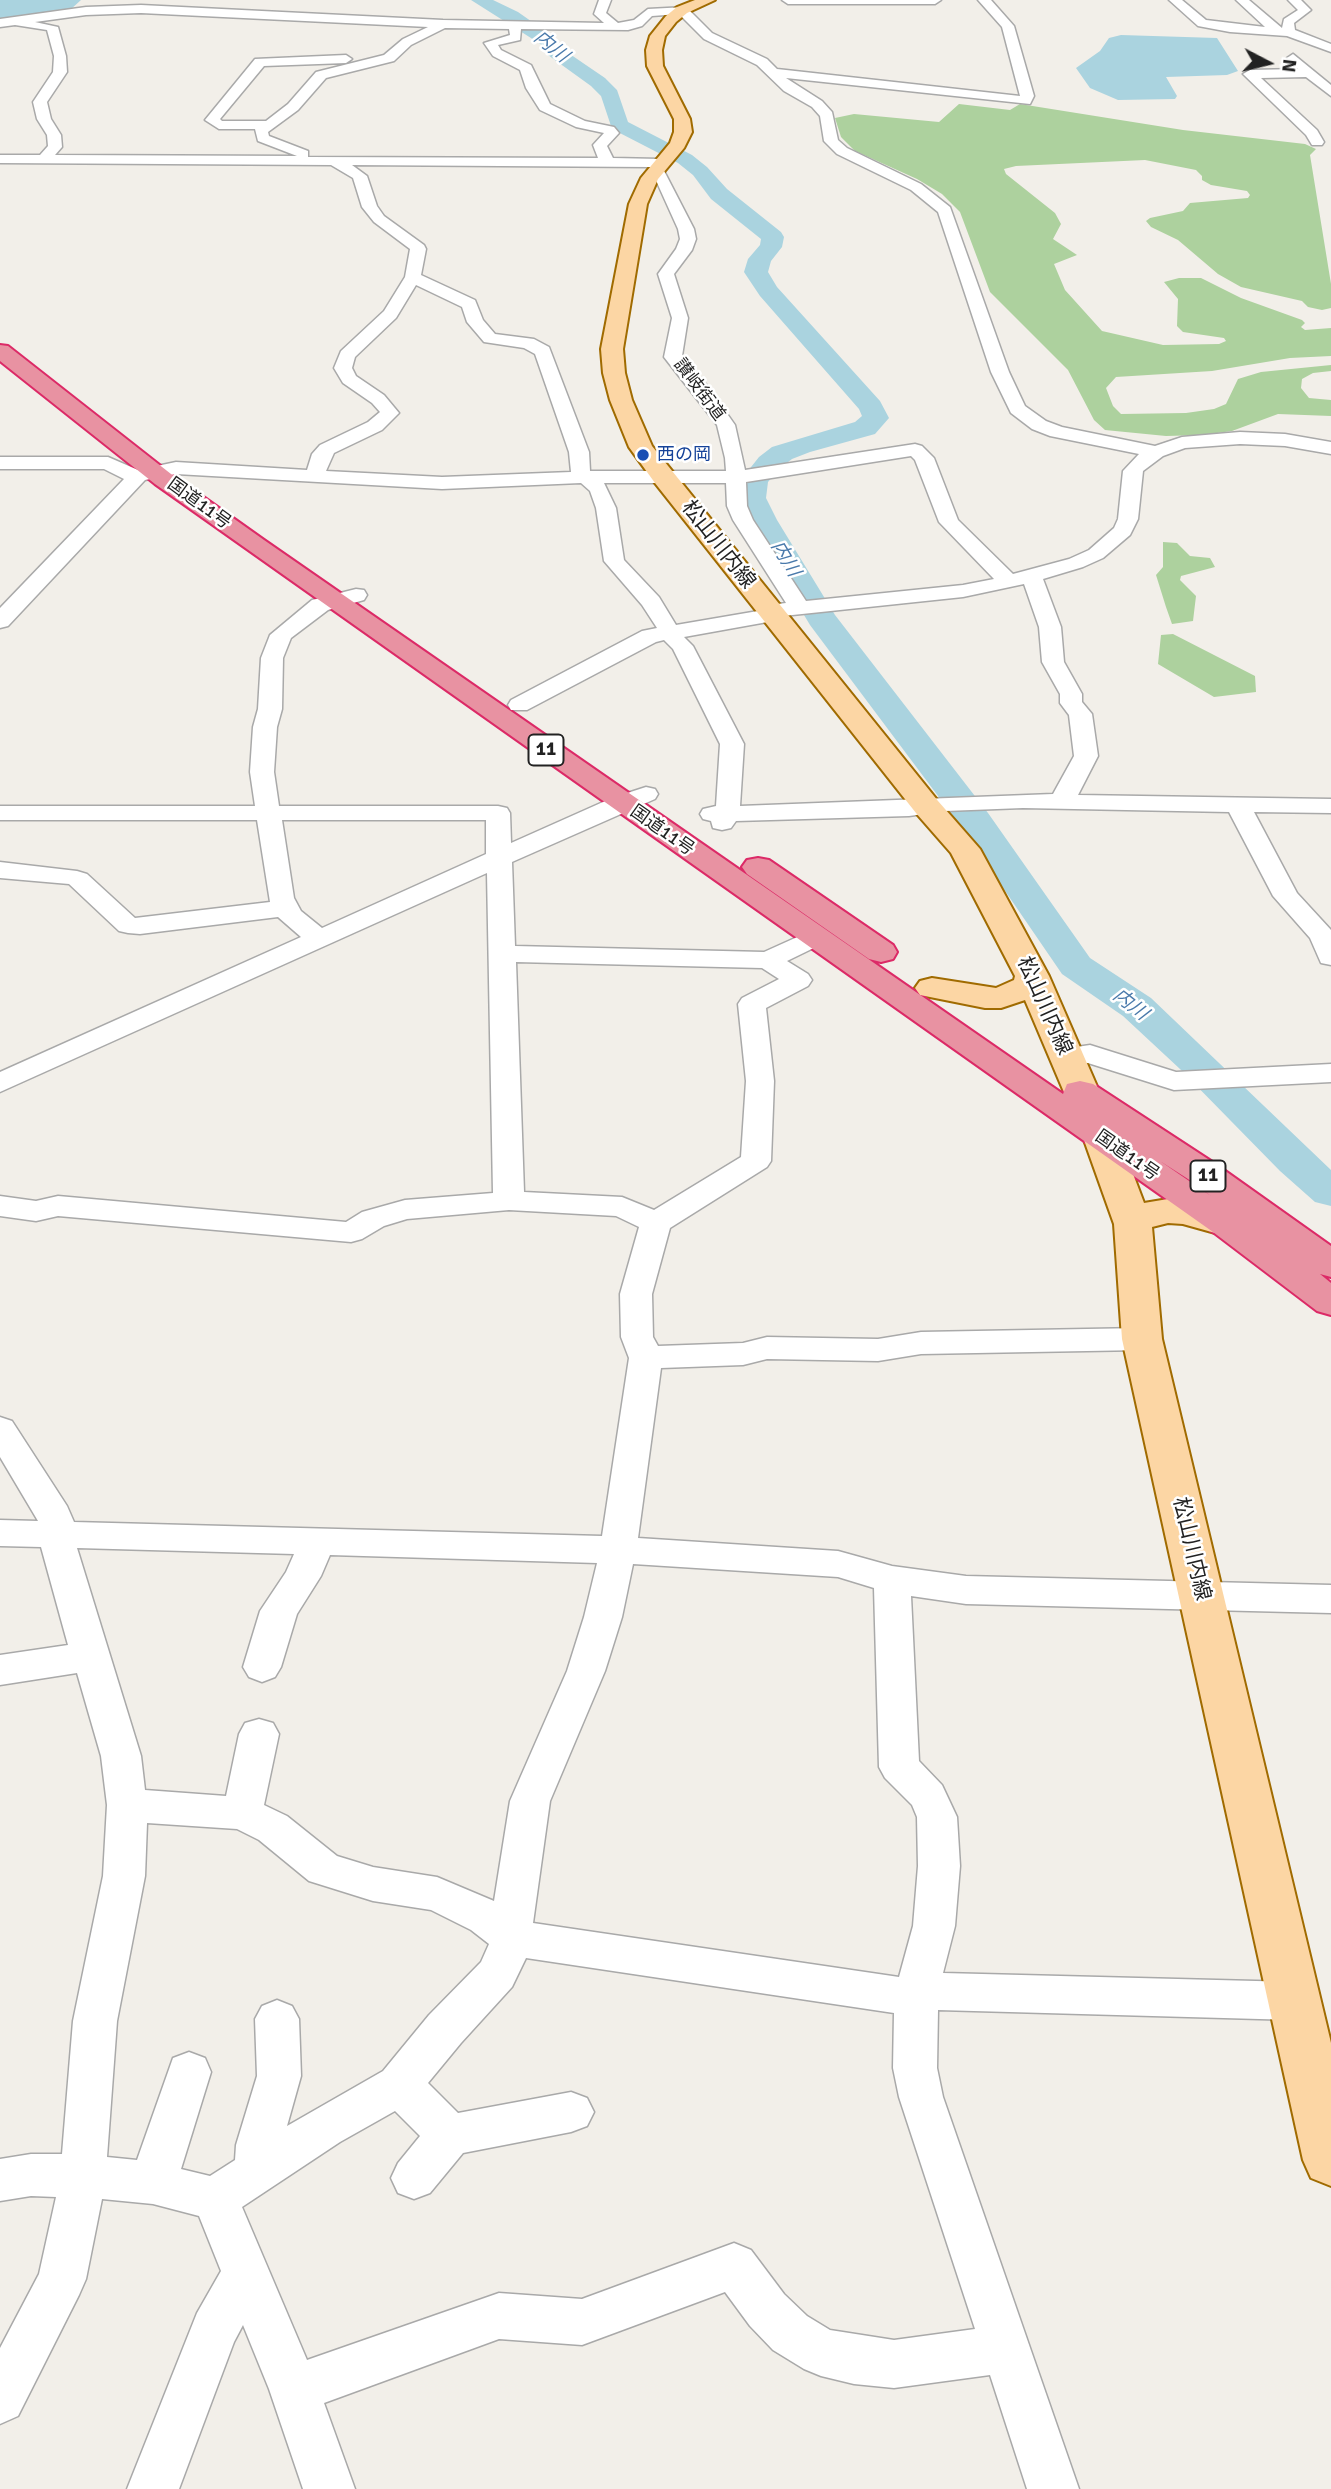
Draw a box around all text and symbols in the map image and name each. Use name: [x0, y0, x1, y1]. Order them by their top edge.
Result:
water label: 内川: [529, 26, 573, 68]
north arrow: [1233, 28, 1303, 98]
text: N: [1276, 58, 1302, 74]
street label: 讃岐街道: [669, 355, 729, 425]
place label: 西の岡: [657, 444, 711, 466]
marker: 西の岡: [635, 447, 651, 463]
street label: 国道11号: [163, 474, 235, 534]
street label: 松山川内線: [676, 496, 760, 594]
water label: 内川: [765, 537, 805, 581]
road number: 11: [528, 734, 564, 765]
street label: 国道11号: [626, 801, 698, 861]
street label: 松山川内線: [1011, 953, 1077, 1059]
water label: 内川: [1108, 984, 1152, 1026]
street label: 国道11号: [1091, 1126, 1163, 1186]
road number: 11: [1190, 1160, 1226, 1192]
street label: 松山川内線: [1167, 1495, 1215, 1603]

